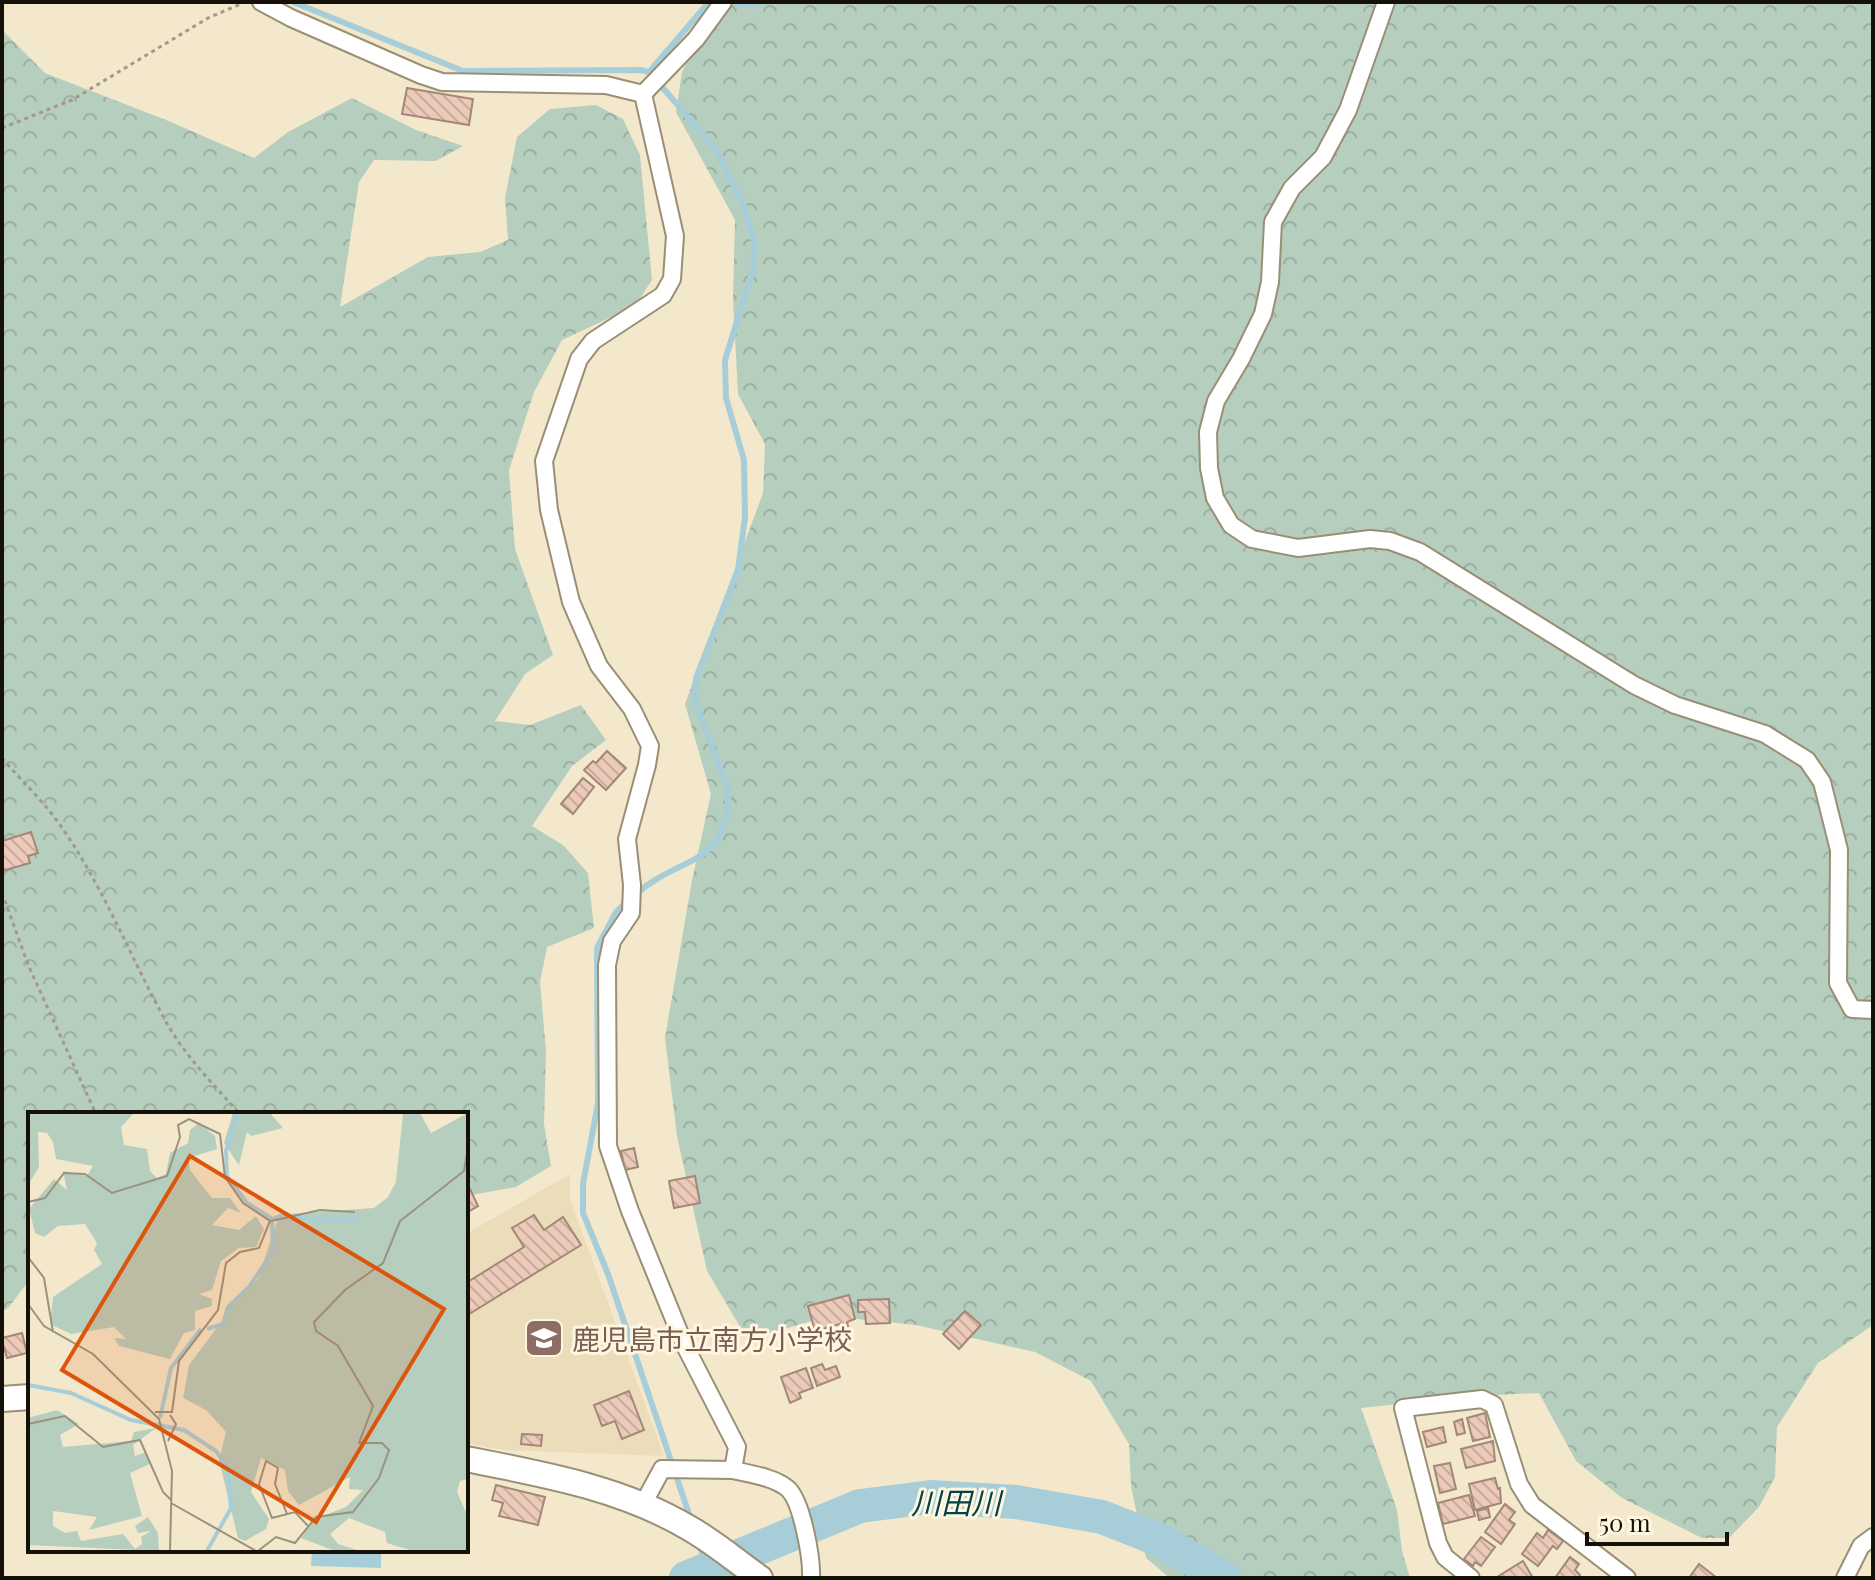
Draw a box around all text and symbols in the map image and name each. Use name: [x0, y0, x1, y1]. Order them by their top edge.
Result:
inset map: [28, 1112, 468, 1552]
school or university icon: 鹿児島市立南方小学校: [523, 1317, 565, 1359]
place label: 鹿児島市立南方小学校: [572, 1320, 852, 1357]
water label: 川田川: [911, 1482, 1004, 1522]
scale bar: [1587, 1496, 1727, 1546]
text: 50 m: [1599, 1506, 1651, 1538]

